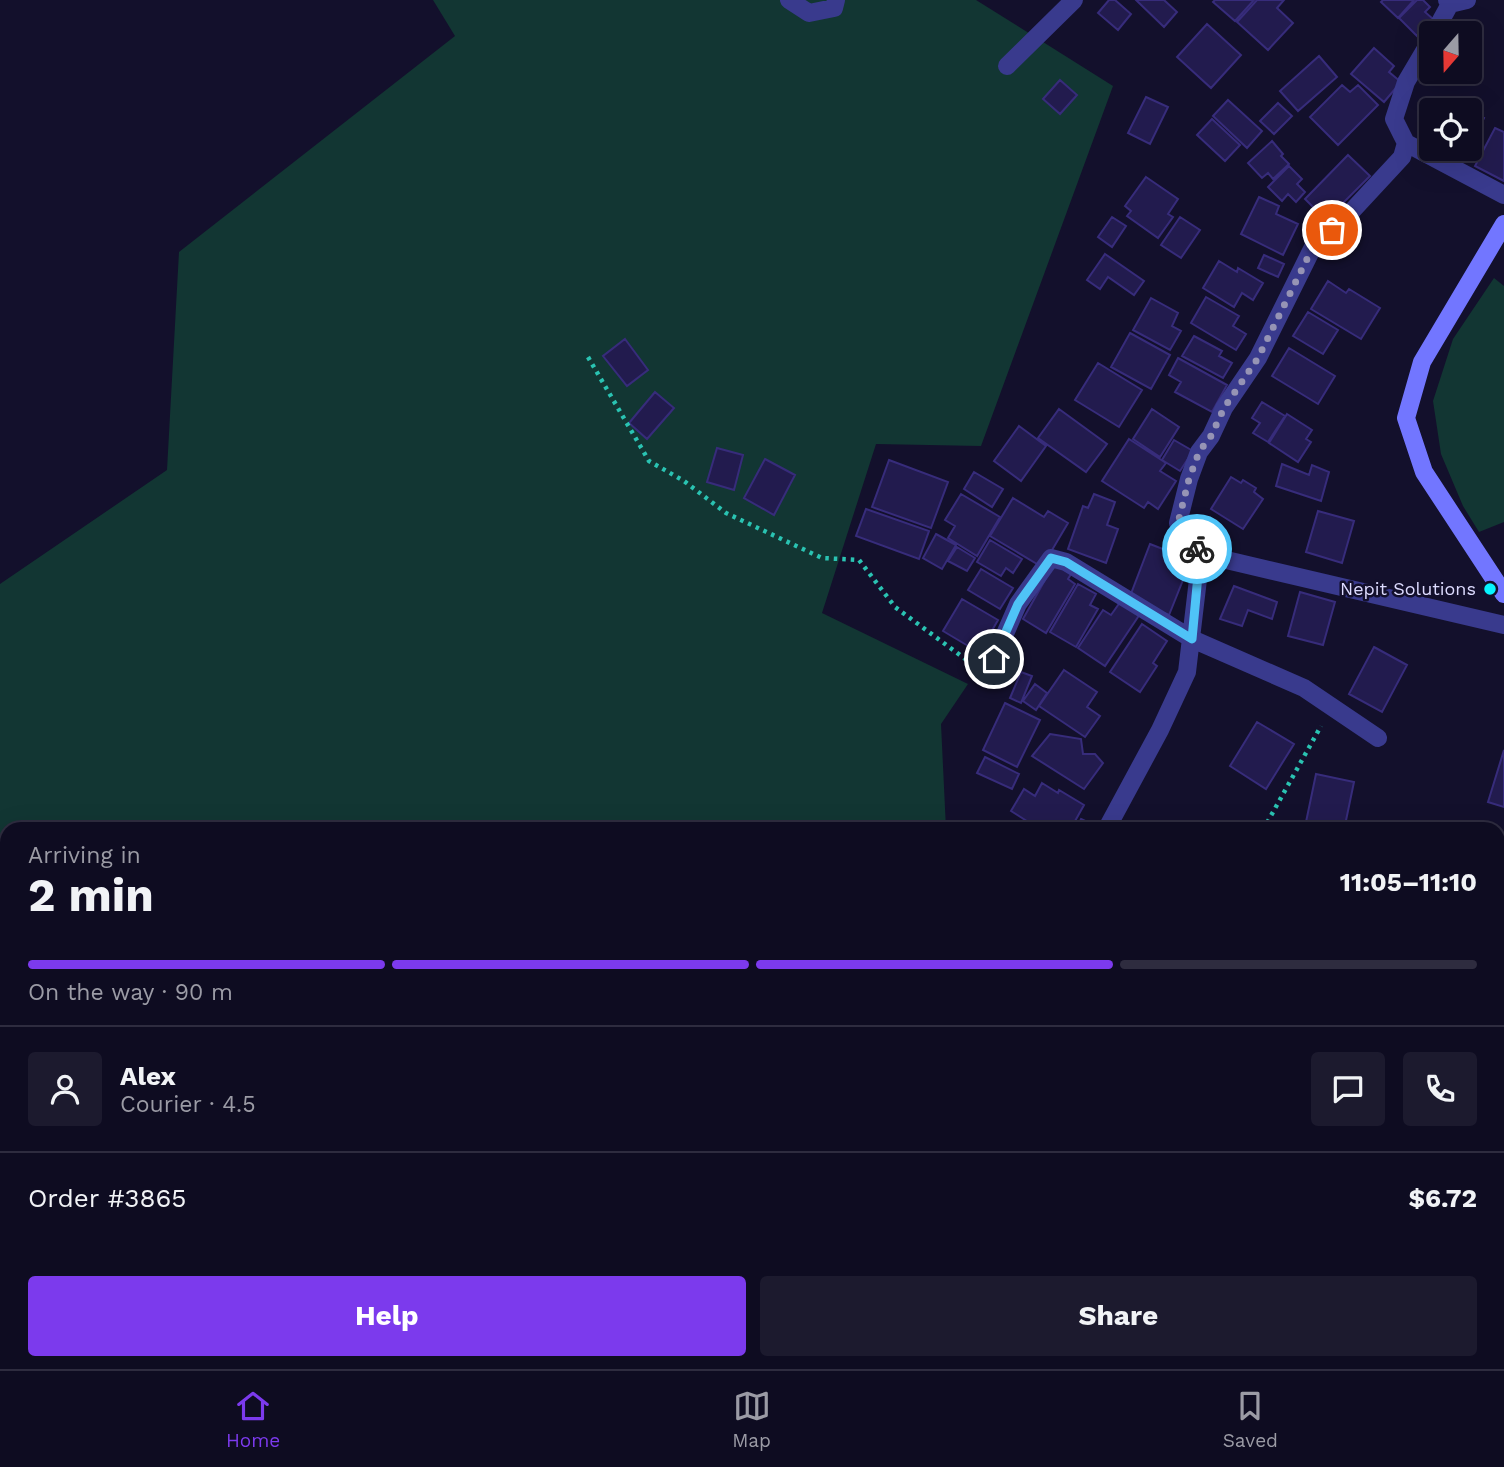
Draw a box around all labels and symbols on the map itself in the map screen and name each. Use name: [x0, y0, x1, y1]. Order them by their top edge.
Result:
north arrow: [1419, 21, 1482, 84]
pin: [1302, 200, 1362, 260]
courier: [1162, 514, 1232, 584]
place label: Nepit Solutions: [1340, 578, 1476, 599]
marker: Nepit Solutions: [1482, 581, 1498, 597]
pin: [964, 629, 1024, 689]

